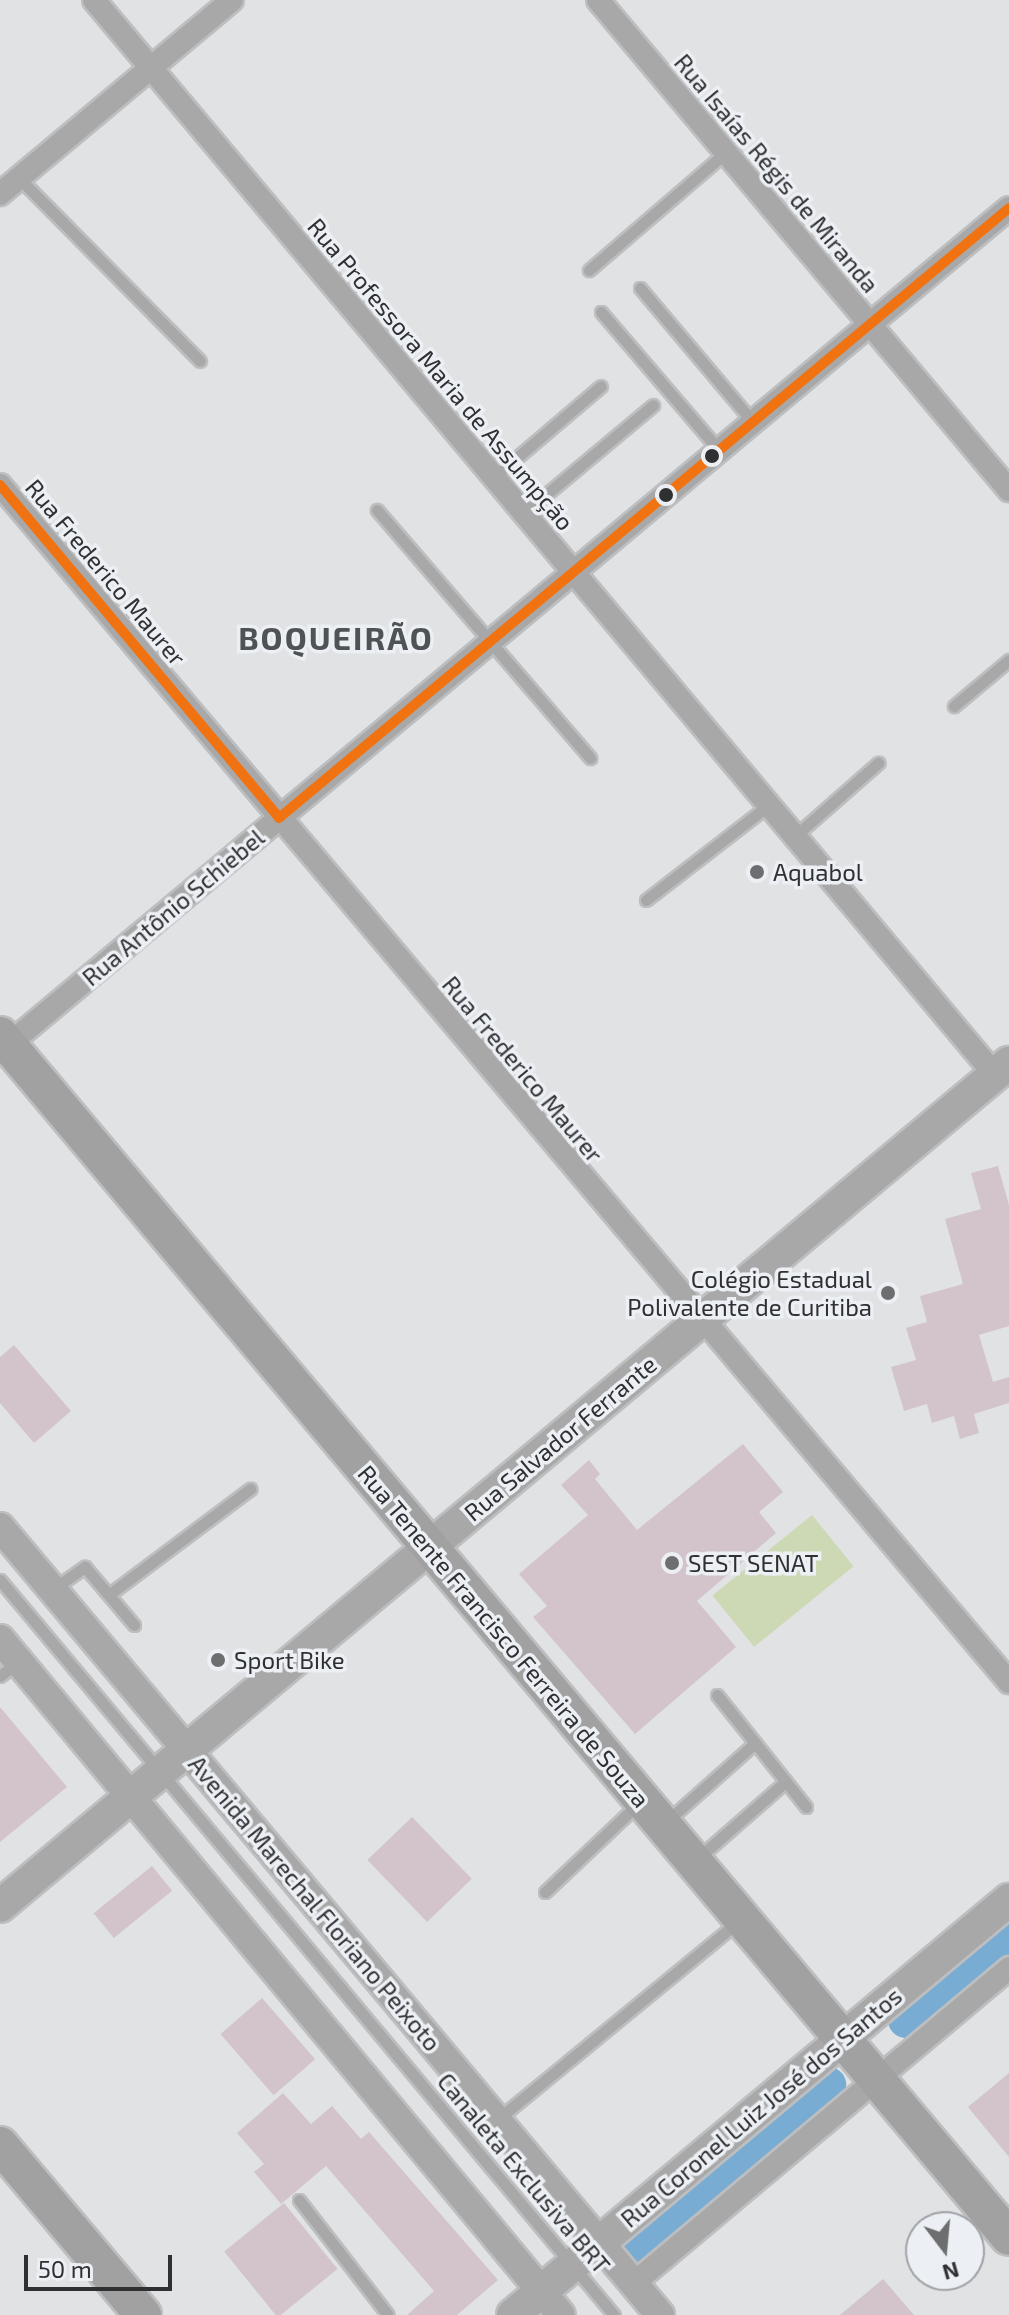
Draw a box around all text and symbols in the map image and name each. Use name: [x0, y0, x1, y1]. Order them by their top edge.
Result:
street label: Rua Isaías Régis de Miranda: [669, 48, 885, 298]
street label: Rua Professora Maria de Assumpção: [302, 212, 580, 536]
unlabelled marker: [704, 448, 720, 464]
street label: Rua Frederico Maurer: [20, 473, 192, 671]
unlabelled marker: [658, 487, 674, 503]
district label: BOQUEIRÃO: [238, 618, 434, 656]
street label: Rua Antônio Schiebel: [76, 822, 270, 992]
place label: Aquabol: [773, 858, 863, 886]
marker: Aquabol: [748, 863, 766, 881]
street label: Rua Frederico Maurer: [437, 970, 609, 1168]
place label: Colégio Estadual Polivalente de Curitiba: [627, 1265, 872, 1321]
marker: Colégio Estadual Polivalente de Curitiba: [879, 1284, 897, 1302]
street label: Rua Salvador Ferrante: [458, 1349, 662, 1527]
street label: Rua Tenente Francisco Ferreira de Souza: [352, 1459, 656, 1813]
place label: SEST SENAT: [688, 1549, 819, 1577]
marker: SEST SENAT: [663, 1554, 681, 1572]
place label: Sport Bike: [234, 1646, 345, 1674]
marker: Sport Bike: [209, 1651, 227, 1669]
street label: Avenida Marechal Floriano Peixoto: [183, 1749, 447, 2057]
street label: Rua Coronel Luiz José dos Santos: [614, 1981, 908, 2233]
street label: Canaleta Exclusiva BRT: [432, 2067, 616, 2279]
north arrow: [905, 2211, 985, 2291]
scale bar: [28, 2239, 176, 2289]
text: 50 m: [38, 2254, 92, 2283]
text: N: [940, 2257, 962, 2287]

